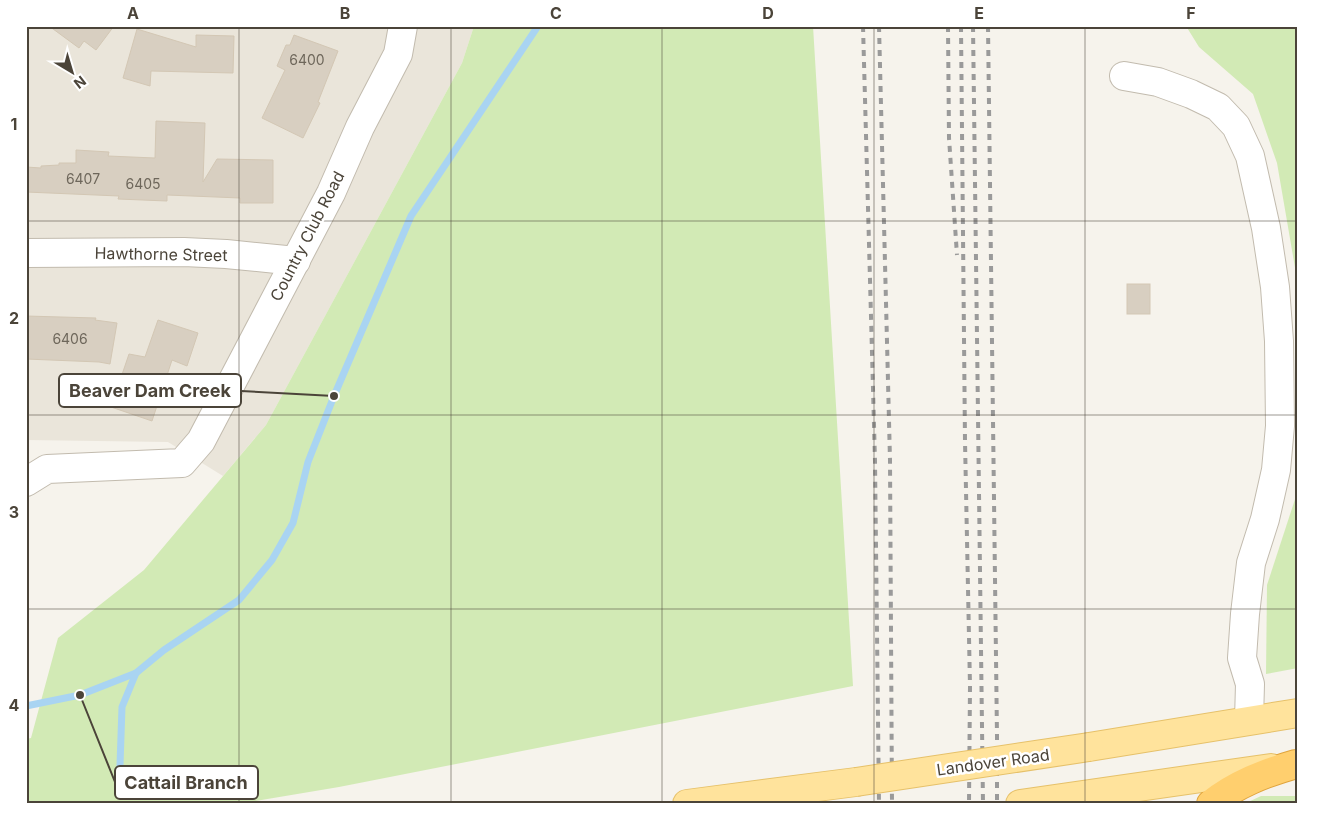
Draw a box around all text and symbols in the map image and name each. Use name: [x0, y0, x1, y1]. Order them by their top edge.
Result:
text: A: [127, 3, 139, 23]
text: B: [340, 3, 350, 23]
text: C: [550, 3, 562, 23]
text: D: [762, 3, 774, 23]
text: E: [974, 3, 984, 23]
text: F: [1186, 3, 1196, 23]
north arrow: [48, 48, 98, 98]
house number: 6400: [289, 51, 325, 68]
text: N: [71, 73, 90, 93]
text: 1: [11, 114, 17, 134]
street label: Country Club Road: [266, 168, 348, 304]
house number: 6407: [66, 170, 100, 187]
house number: 6405: [125, 175, 161, 192]
street label: Hawthorne Street: [94, 243, 228, 265]
text: 2: [9, 308, 19, 328]
house number: 6406: [52, 330, 88, 347]
callout: Beaver Dam Creek: [59, 374, 241, 407]
text: Beaver Dam Creek: [69, 380, 232, 401]
text: 3: [9, 502, 19, 522]
text: 4: [9, 695, 20, 715]
street label: Landover Road: [935, 744, 1051, 780]
callout: Cattail Branch: [115, 766, 258, 799]
text: Cattail Branch: [124, 772, 248, 793]

